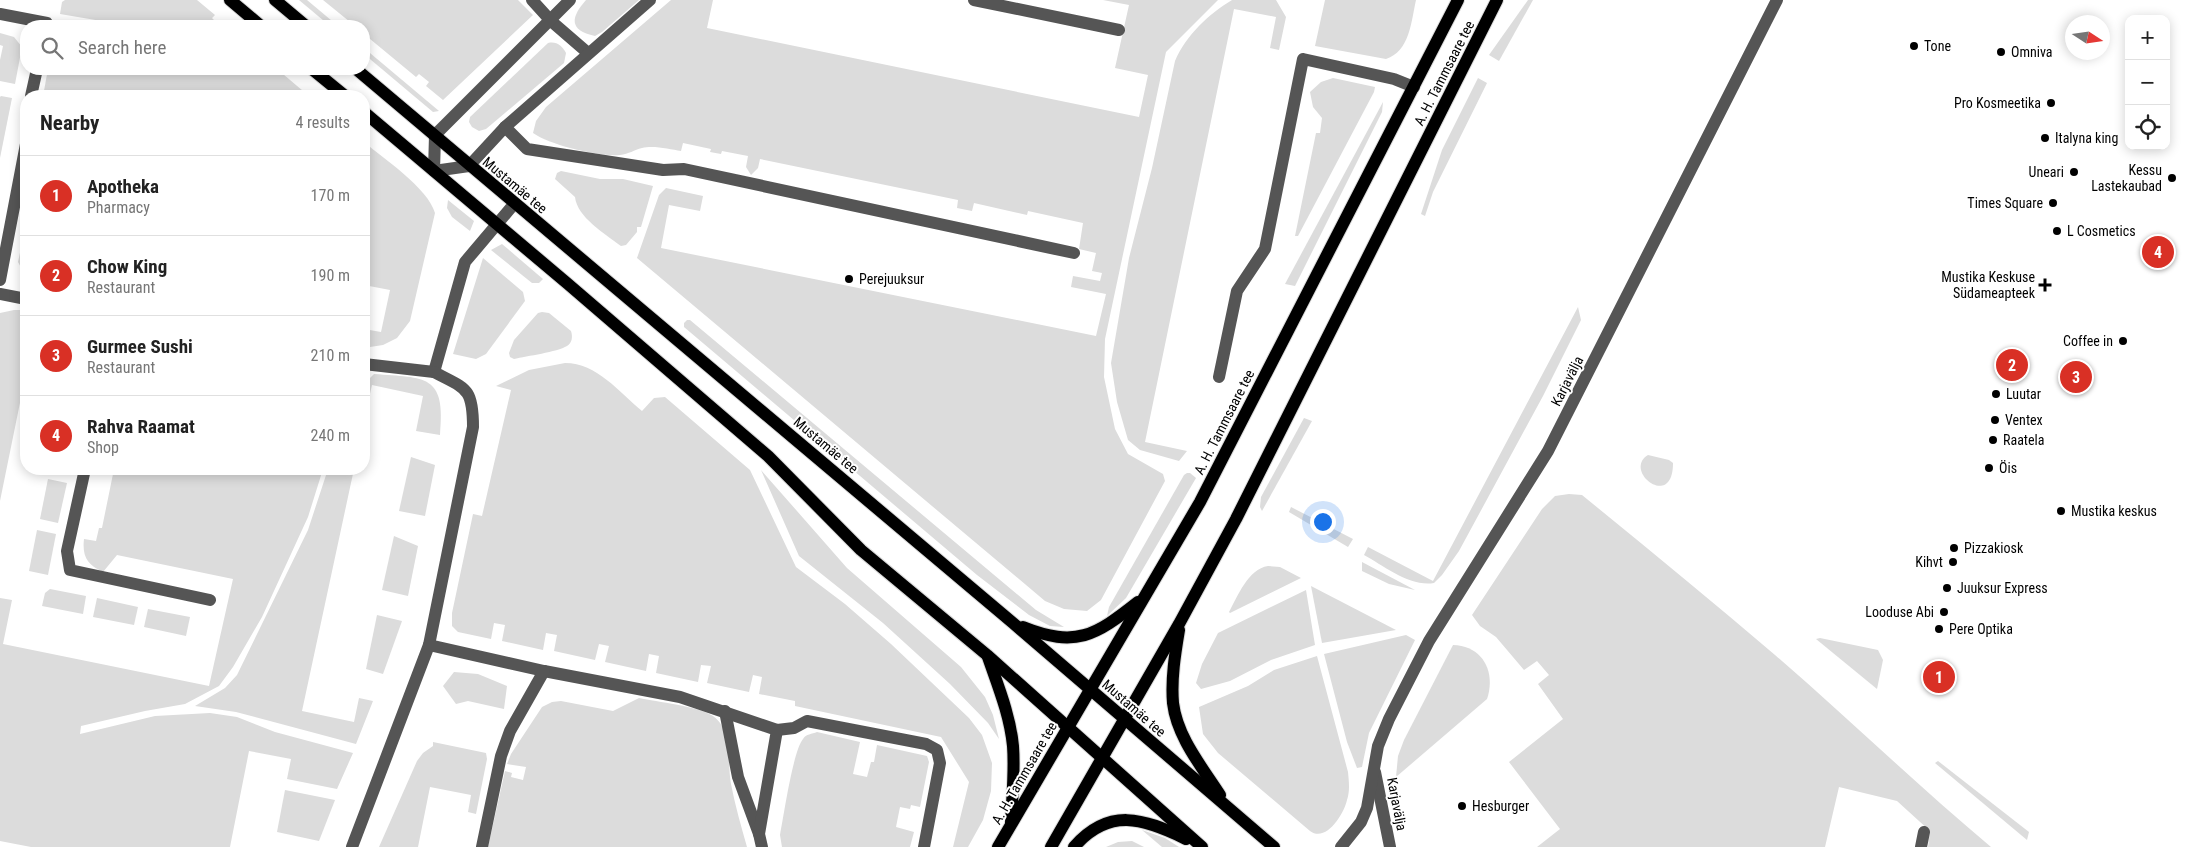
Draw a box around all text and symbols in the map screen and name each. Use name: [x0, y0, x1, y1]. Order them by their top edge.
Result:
north arrow: [2065, 15, 2110, 60]
map controls: [2125, 15, 2170, 150]
button: +: [2125, 15, 2170, 60]
street label: A. H. Tammsaare tee: [1411, 17, 1478, 128]
search box: [20, 20, 370, 75]
icon: search: [38, 34, 66, 62]
text: Search here: [78, 36, 166, 59]
place label: Tone: [1924, 38, 1951, 54]
marker: Tone: [1908, 40, 1920, 52]
place label: Omniva: [2011, 44, 2053, 60]
marker: Omniva: [1995, 46, 2007, 58]
button: −: [2125, 60, 2170, 105]
place label: Pro Kosmeetika: [1954, 95, 2041, 111]
marker: Pro Kosmeetika: [2045, 97, 2057, 109]
button: locate: [2125, 105, 2170, 150]
text: Nearby: [40, 111, 99, 135]
text: 4 results: [295, 113, 350, 132]
place label: Italyna king: [2055, 130, 2118, 146]
marker: Italyna king: [2039, 132, 2051, 144]
street label: Mustamäe tee: [480, 154, 551, 217]
place label: Kessu Lastekaubad: [2091, 162, 2162, 194]
place label: Uneari: [2029, 164, 2064, 180]
marker: Uneari: [2068, 166, 2080, 178]
marker: Kessu Lastekaubad: [2166, 172, 2178, 184]
text: Apotheka: [87, 175, 159, 198]
text: 1: [52, 186, 60, 205]
text: 170 m: [311, 186, 350, 205]
place label: Times Square: [1967, 195, 2043, 211]
marker: Times Square: [2047, 197, 2059, 209]
text: Pharmacy: [87, 198, 150, 217]
place label: L Cosmetics: [2067, 223, 2136, 239]
marker: L Cosmetics: [2051, 225, 2063, 237]
pin: 4: [2142, 233, 2174, 271]
text: Chow King: [87, 255, 167, 278]
text: 2: [52, 266, 60, 285]
text: 190 m: [311, 266, 350, 285]
place label: Mustika Keskuse Südameapteek: [1941, 269, 2036, 301]
place label: Perejuuksur: [859, 271, 924, 287]
marker: Perejuuksur: [843, 273, 855, 285]
text: Restaurant: [87, 278, 155, 297]
marker: Mustika Keskuse Südameapteek: [2039, 279, 2051, 291]
place label: Coffee in: [2063, 333, 2113, 349]
text: Gurmee Sushi: [87, 335, 193, 358]
marker: Coffee in: [2117, 335, 2129, 347]
text: 3: [52, 346, 60, 365]
text: 210 m: [311, 346, 350, 365]
pin: 2: [1996, 346, 2028, 384]
street label: Karjavälja: [1548, 353, 1586, 409]
text: Restaurant: [87, 358, 155, 377]
pin: 3: [2060, 358, 2092, 396]
street label: A. H. Tammsaare tee: [1191, 366, 1258, 477]
place label: Luutar: [2006, 386, 2041, 402]
marker: Luutar: [1990, 388, 2002, 400]
place label: Ventex: [2005, 412, 2043, 428]
street label: Mustamäe tee: [791, 414, 862, 477]
marker: Ventex: [1989, 414, 2001, 426]
text: Rahva Raamat: [87, 415, 195, 438]
text: 4: [52, 426, 60, 445]
text: 240 m: [311, 426, 350, 445]
place label: Raatela: [2003, 432, 2044, 448]
marker: Raatela: [1987, 434, 1999, 446]
text: Shop: [87, 438, 119, 457]
place label: Öis: [1999, 460, 2017, 476]
marker: Öis: [1983, 462, 1995, 474]
place label: Mustika keskus: [2071, 503, 2157, 519]
marker: Mustika keskus: [2055, 505, 2067, 517]
your location: [1310, 509, 1336, 535]
place label: Pizzakiosk: [1964, 540, 2024, 556]
marker: Pizzakiosk: [1948, 542, 1960, 554]
place label: Kihvt: [1915, 554, 1943, 570]
marker: Kihvt: [1947, 556, 1959, 568]
place label: Juuksur Express: [1957, 580, 2048, 596]
marker: Juuksur Express: [1941, 582, 1953, 594]
place label: Looduse Abi: [1865, 604, 1934, 620]
marker: Looduse Abi: [1938, 606, 1950, 618]
place label: Pere Optika: [1949, 621, 2013, 637]
marker: Pere Optika: [1933, 623, 1945, 635]
pin: 1: [1923, 658, 1955, 696]
street label: Mustamäe tee: [1099, 676, 1169, 740]
street label: A. H. Tammsaare tee: [988, 719, 1060, 827]
street label: Karjavälja: [1384, 776, 1410, 832]
place label: Hesburger: [1472, 798, 1529, 814]
marker: Hesburger: [1456, 800, 1468, 812]

